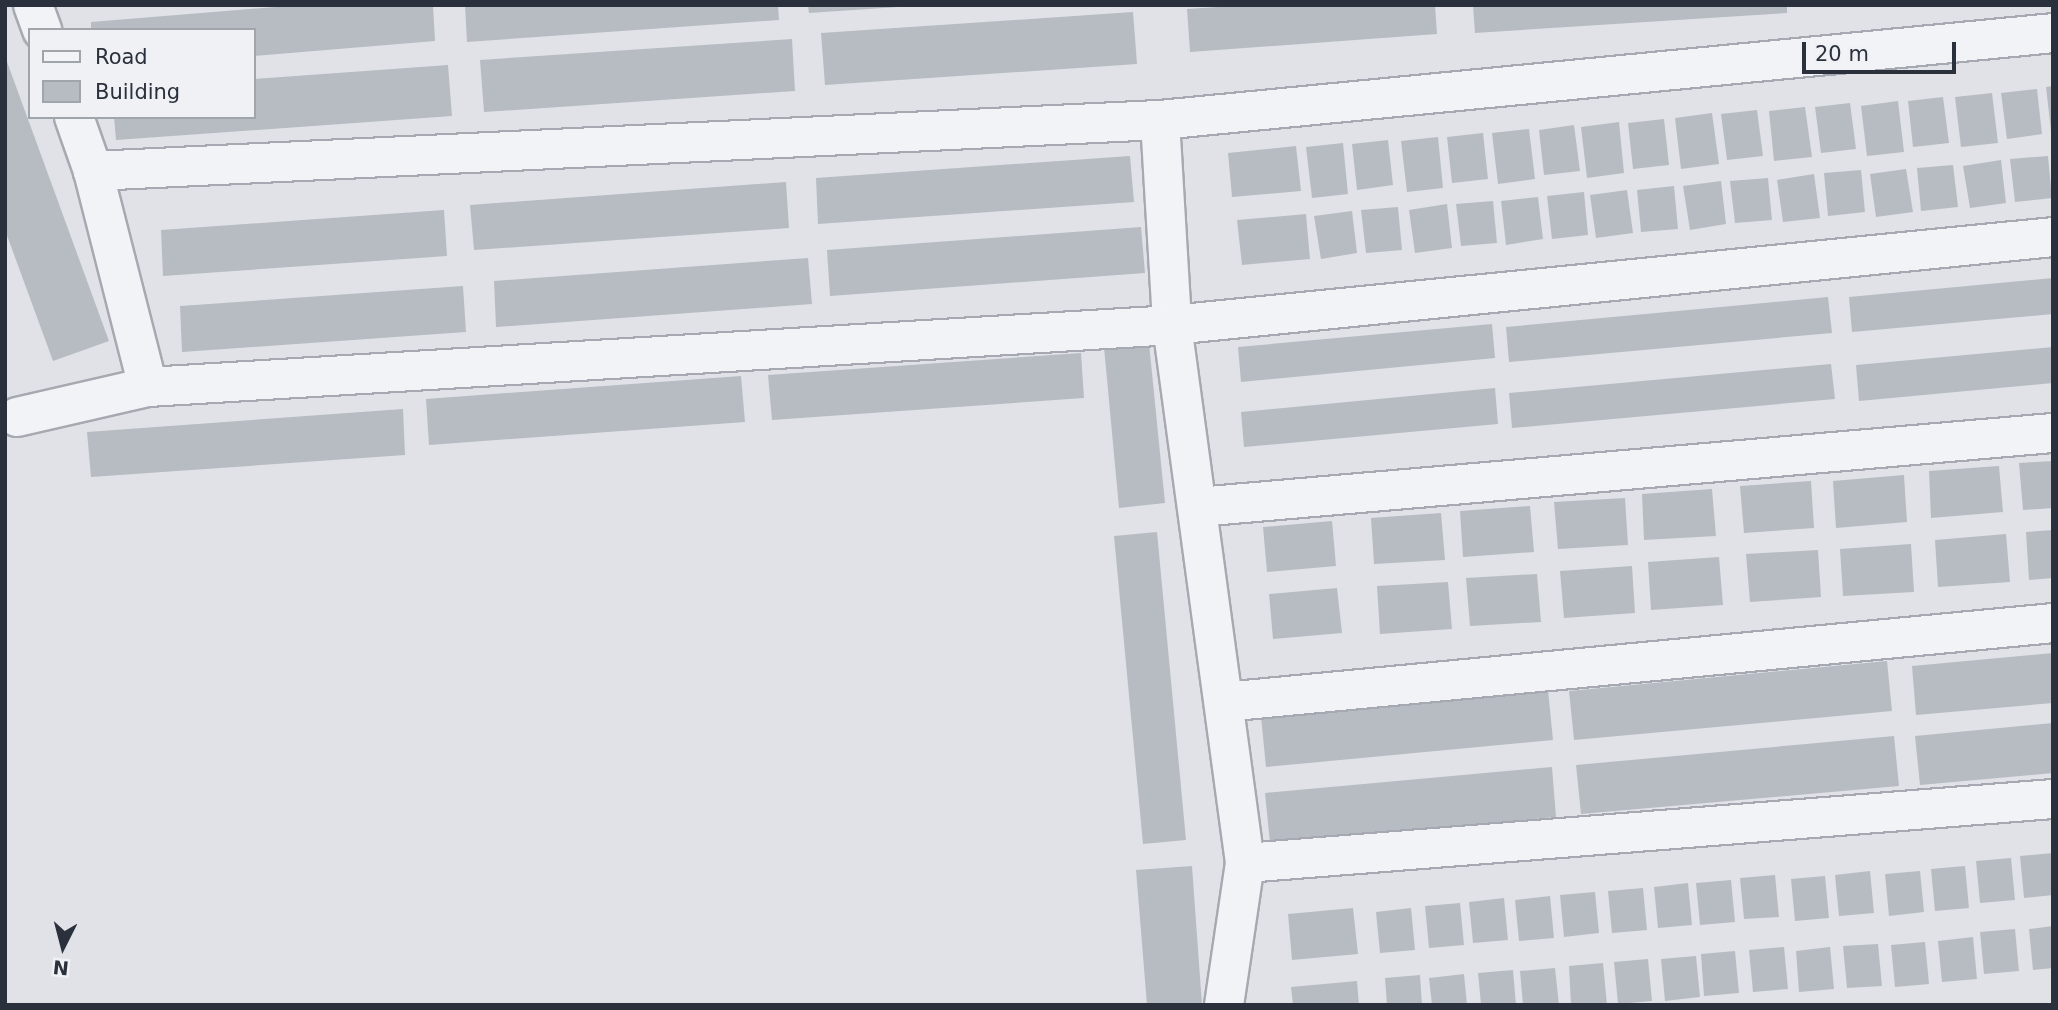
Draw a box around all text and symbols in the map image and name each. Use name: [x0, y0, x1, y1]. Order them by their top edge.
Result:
legend: [28, 28, 256, 119]
scale bar: [1806, 28, 1960, 72]
text: 20 m: [1815, 42, 1869, 66]
text: Road: [95, 45, 148, 69]
text: Building: [95, 80, 180, 104]
north arrow: [28, 912, 98, 982]
text: N: [52, 956, 70, 980]

